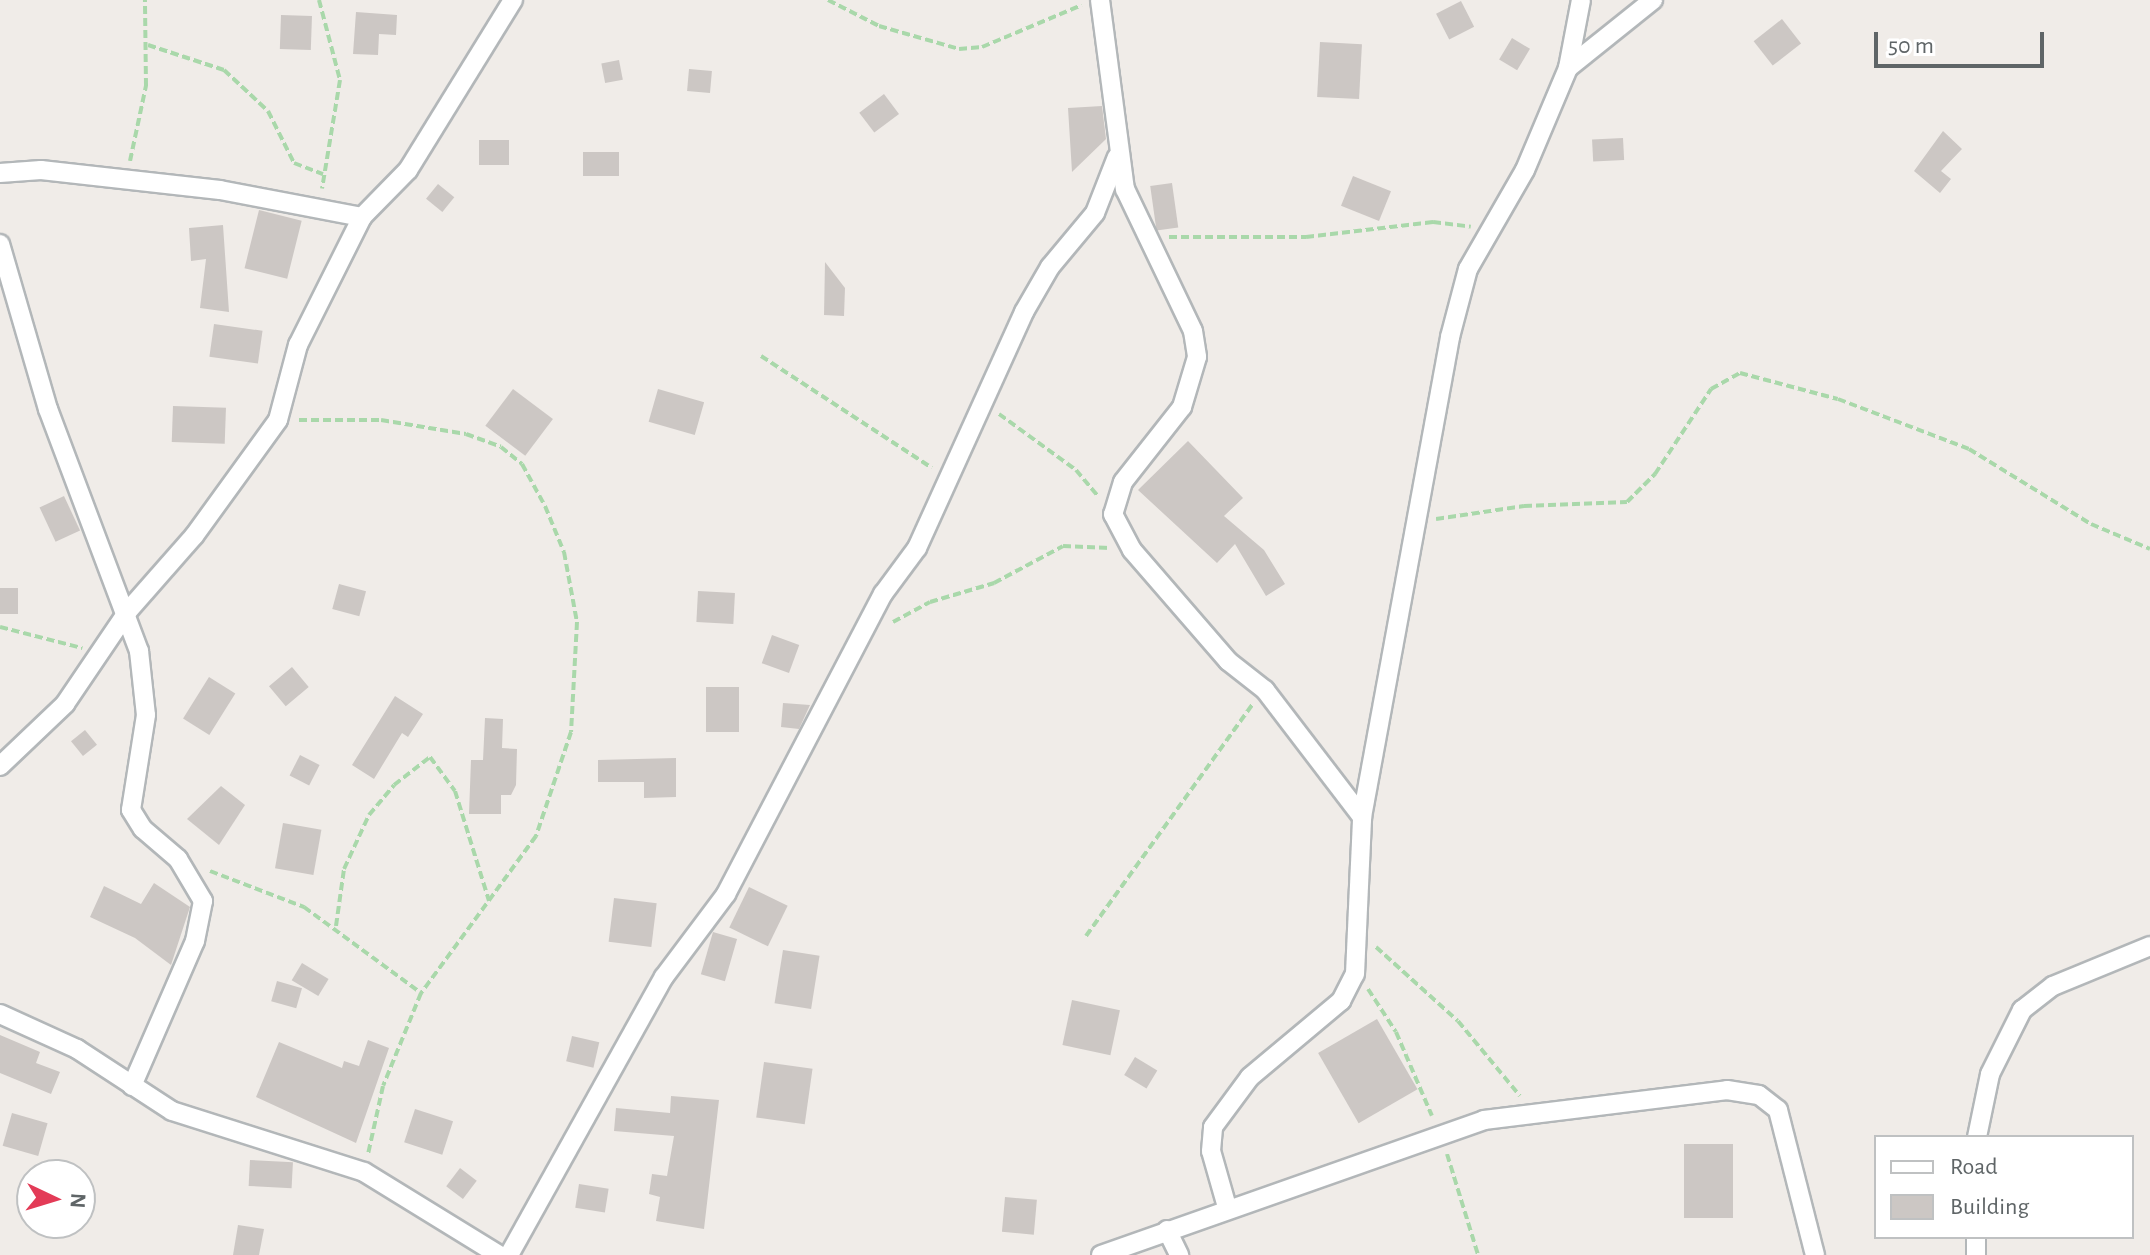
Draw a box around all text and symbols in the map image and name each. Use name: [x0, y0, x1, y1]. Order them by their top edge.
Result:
scale bar: [1878, 16, 2048, 66]
text: 50 m: [1888, 34, 1934, 58]
legend: [1874, 1135, 2134, 1239]
text: Road: [1950, 1155, 1998, 1179]
north arrow: [16, 1159, 96, 1239]
text: N: [66, 1192, 89, 1209]
text: Building: [1950, 1195, 2029, 1219]

